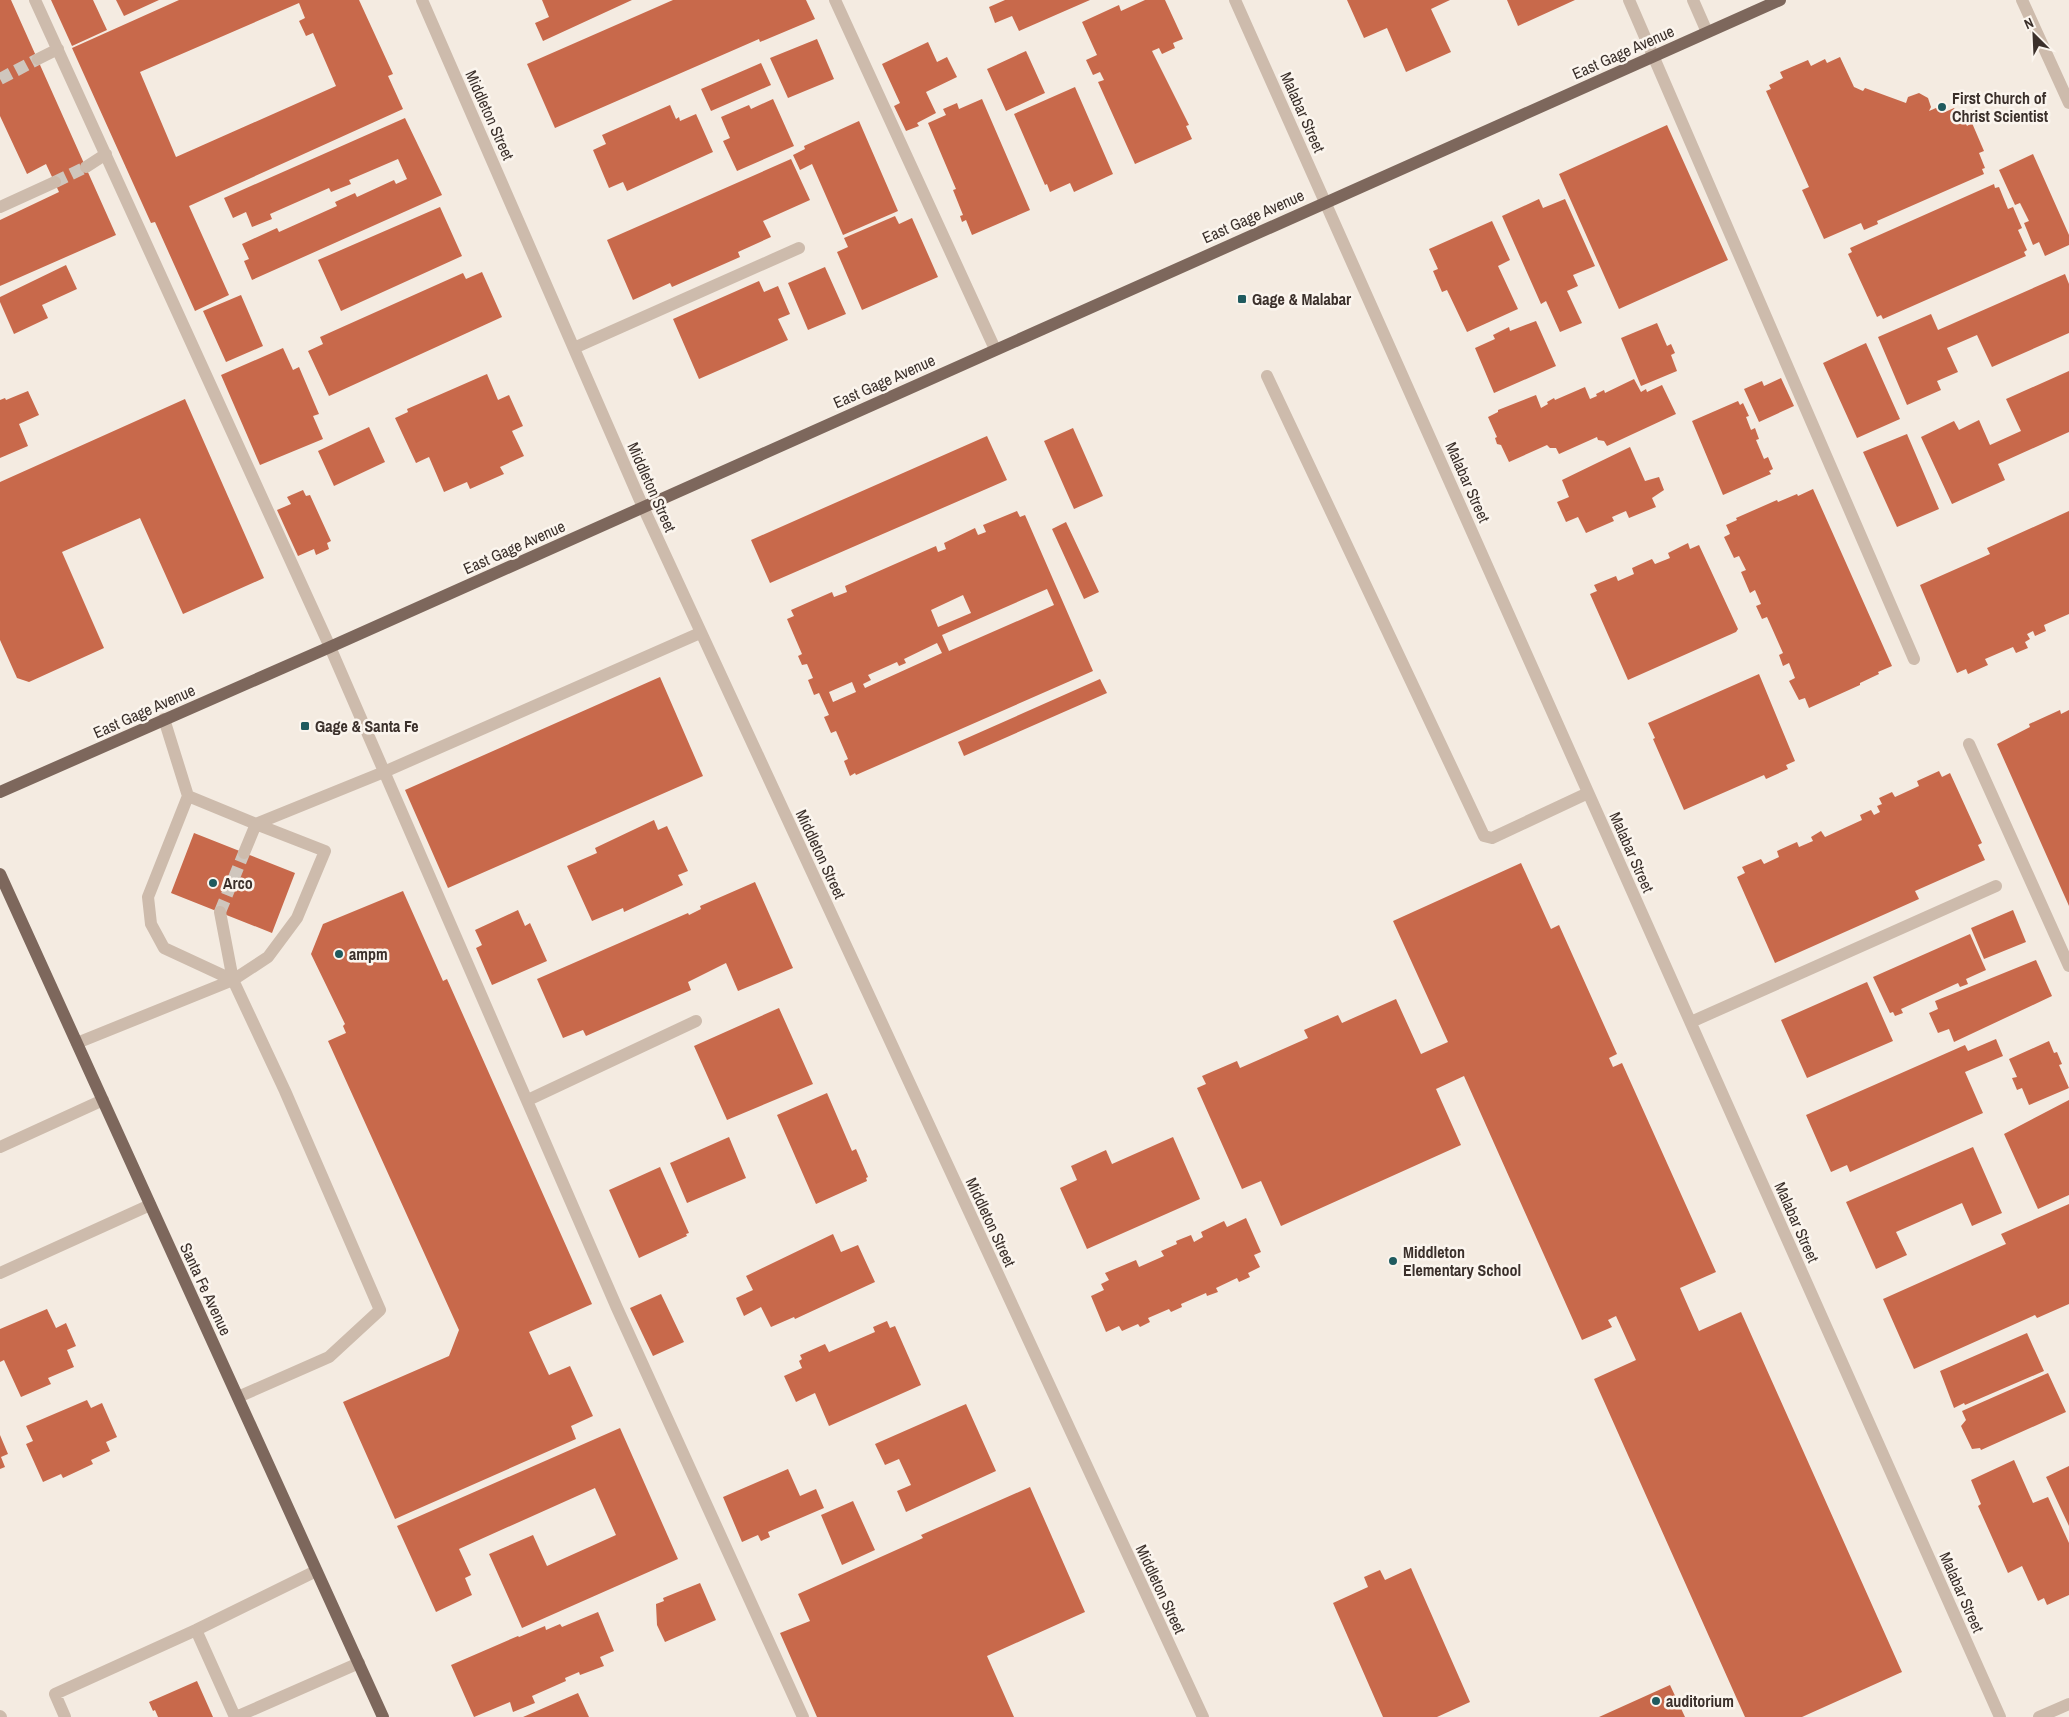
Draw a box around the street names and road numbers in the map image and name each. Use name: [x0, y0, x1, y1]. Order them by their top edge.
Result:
street label: East Gage Avenue: [1569, 20, 1677, 84]
street label: Middleton Street: [460, 67, 520, 164]
street label: Malabar Street: [1275, 68, 1331, 156]
street label: East Gage Avenue: [1199, 184, 1307, 248]
street label: East Gage Avenue: [830, 349, 938, 413]
street label: Malabar Street: [1440, 438, 1496, 526]
street label: Middleton Street: [622, 439, 682, 536]
street label: East Gage Avenue: [460, 515, 568, 579]
street label: East Gage Avenue: [90, 679, 198, 743]
street label: Middleton Street: [791, 806, 851, 903]
street label: Malabar Street: [1604, 808, 1660, 896]
street label: Middleton Street: [961, 1174, 1021, 1271]
street label: Malabar Street: [1769, 1178, 1825, 1266]
street label: Santa Fe Avenue: [175, 1239, 237, 1339]
street label: Middleton Street: [1131, 1541, 1191, 1638]
street label: Malabar Street: [1934, 1548, 1990, 1636]

